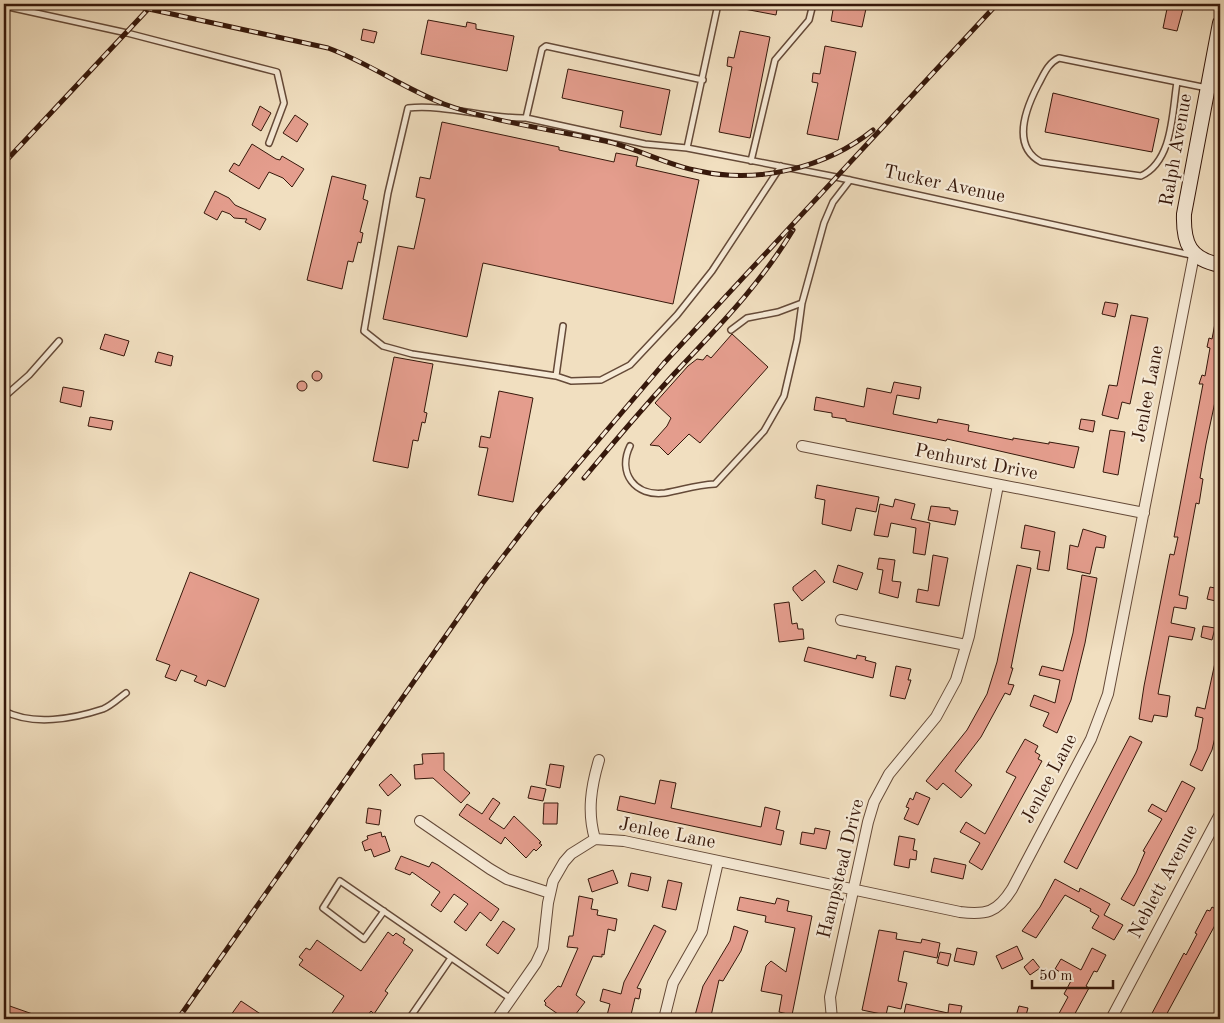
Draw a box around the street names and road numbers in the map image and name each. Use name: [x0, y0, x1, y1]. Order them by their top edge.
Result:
street label: Ralph Avenue: [1158, 92, 1196, 208]
street label: Tucker Avenue: [881, 163, 1007, 207]
street label: Jenlee Lane: [1130, 344, 1168, 444]
street label: Penhurst Drive: [913, 442, 1039, 484]
street label: Jenlee Lane: [1019, 731, 1081, 827]
street label: Hampstead Drive: [815, 797, 869, 941]
street label: Jenlee Lane: [617, 815, 717, 853]
street label: Neblett Avenue: [1126, 822, 1202, 942]

